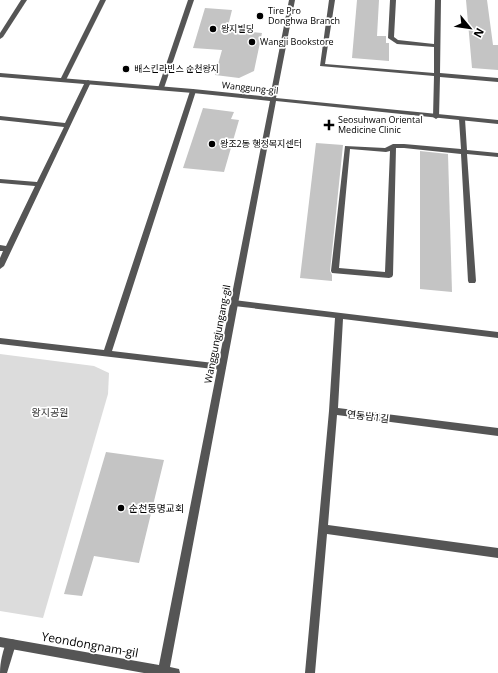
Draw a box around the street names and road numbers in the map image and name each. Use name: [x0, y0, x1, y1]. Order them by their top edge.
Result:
street label: Wanggung-gil: [221, 78, 279, 97]
street label: Wanggungjungang-gil: [201, 283, 233, 385]
street label: 연동남1길: [346, 406, 390, 426]
street label: Yeondongnam-gil: [40, 628, 140, 661]

